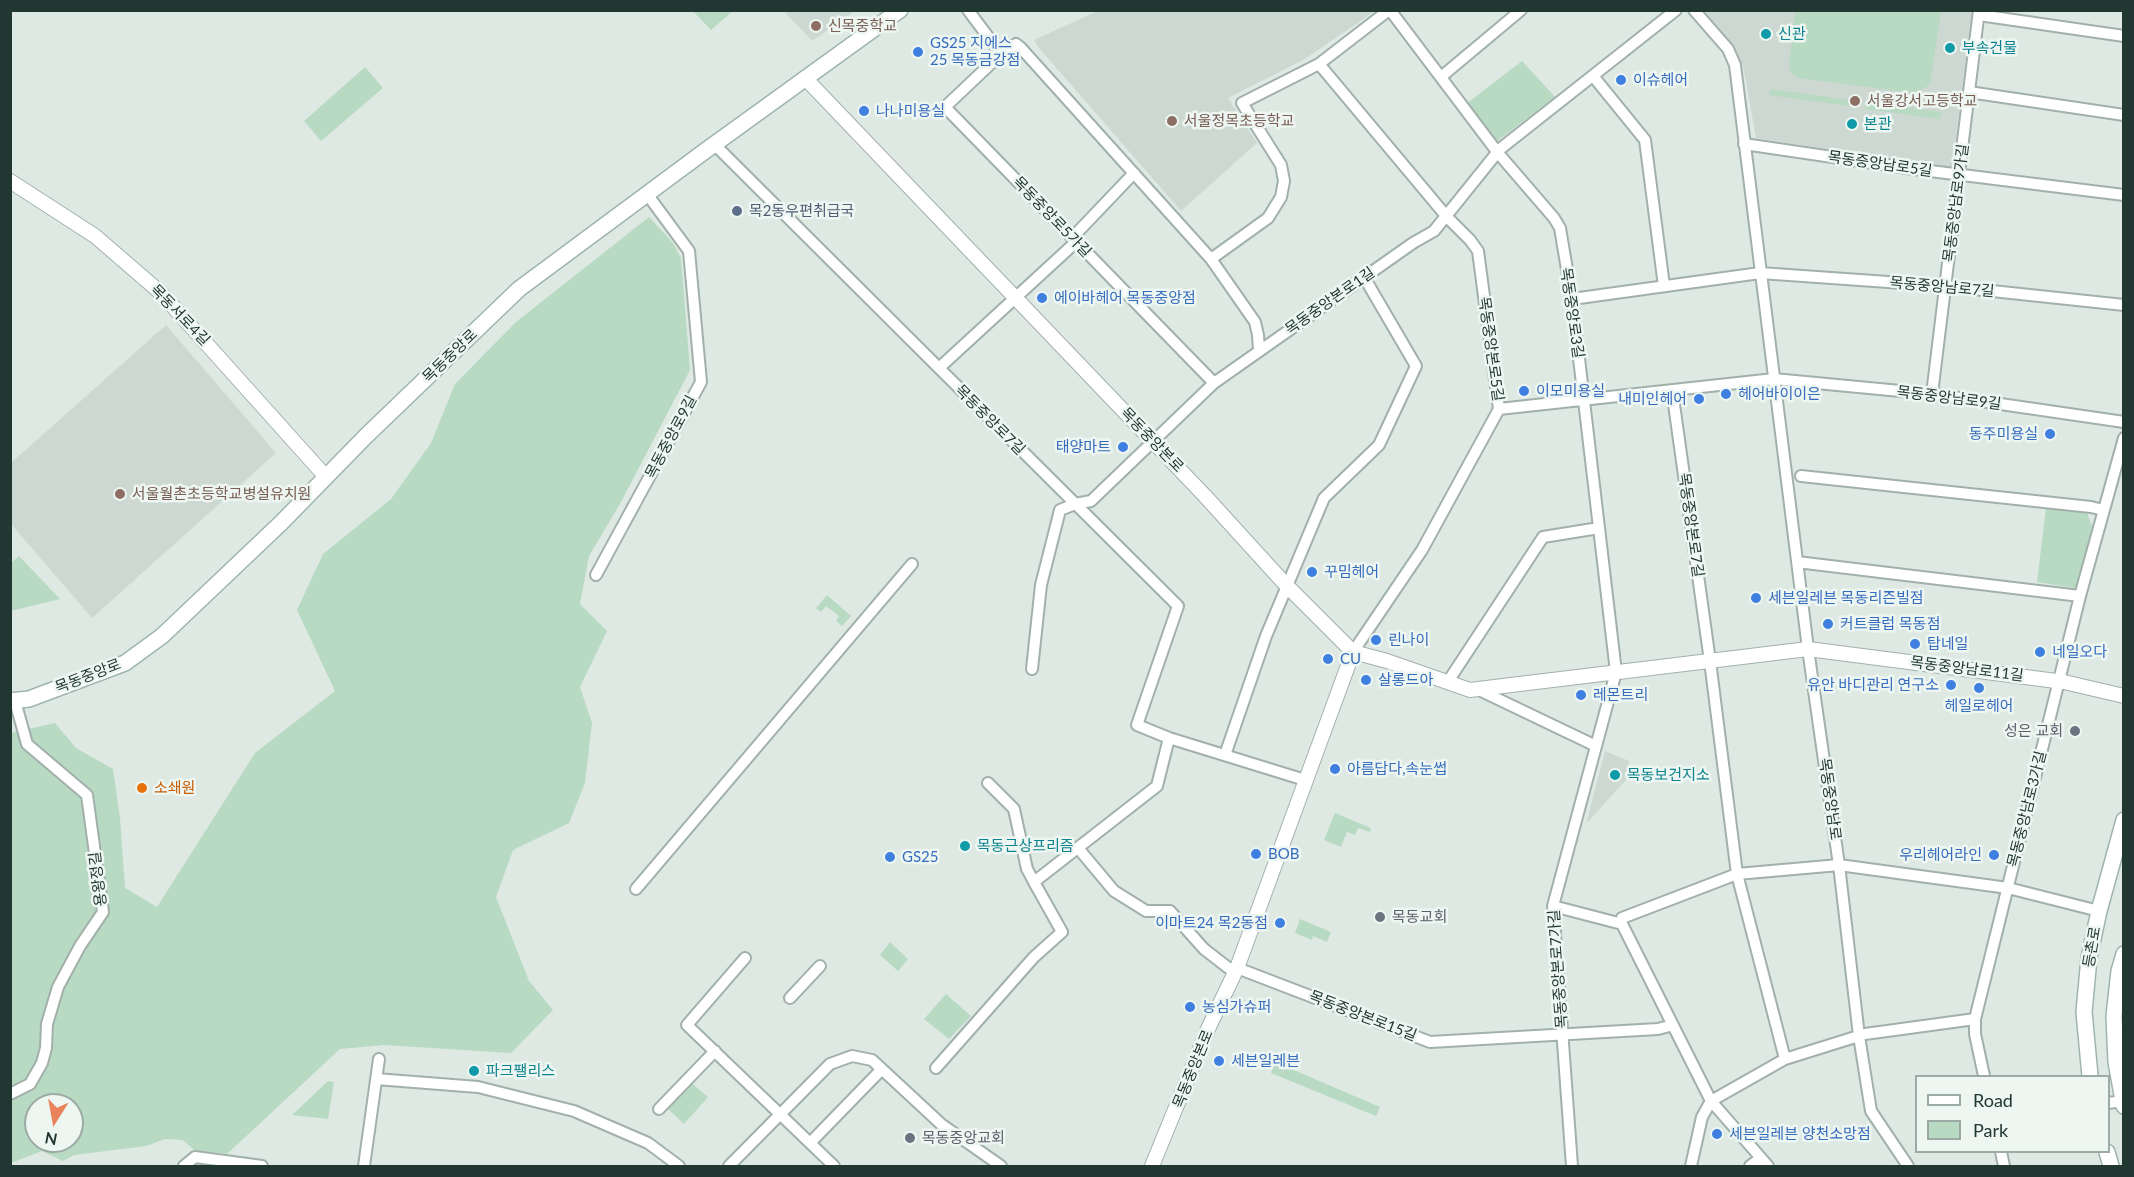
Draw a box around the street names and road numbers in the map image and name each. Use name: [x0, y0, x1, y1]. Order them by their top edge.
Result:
street label: 목동중앙남로9가길: [1940, 143, 1972, 263]
street label: 목동중앙남로5길: [1827, 148, 1933, 180]
street label: 목동중앙로5가길: [1009, 173, 1095, 261]
street label: 목동중앙본로1길: [1282, 263, 1378, 339]
street label: 목동중앙로3길: [1557, 266, 1587, 360]
street label: 목동중앙남로7길: [1889, 273, 1995, 301]
street label: 목동서로4길: [147, 281, 213, 349]
street label: 목동중앙본로5길: [1475, 296, 1507, 402]
street label: 목동중앙로: [419, 326, 481, 386]
street label: 목동중앙로7길: [951, 381, 1029, 459]
street label: 목동중앙남로9길: [1896, 383, 2002, 413]
street label: 목동중앙로9길: [642, 392, 700, 482]
street label: 목동중앙본로: [1117, 404, 1187, 476]
street label: 목동중앙본로7길: [1675, 472, 1707, 578]
street label: 목동중앙남로11길: [1909, 653, 2025, 685]
street label: 목동중앙로: [53, 655, 123, 697]
street label: 목동중앙남로3가길: [2004, 749, 2050, 869]
street label: 목동중앙남로: [1815, 757, 1845, 841]
street label: 용왕정길: [86, 851, 110, 907]
street label: 목동중앙본로7가길: [1545, 909, 1571, 1029]
street label: 등촌로: [2080, 925, 2104, 969]
street label: 목동중앙본로15길: [1307, 987, 1419, 1045]
street label: 목동중앙본로: [1169, 1027, 1217, 1111]

